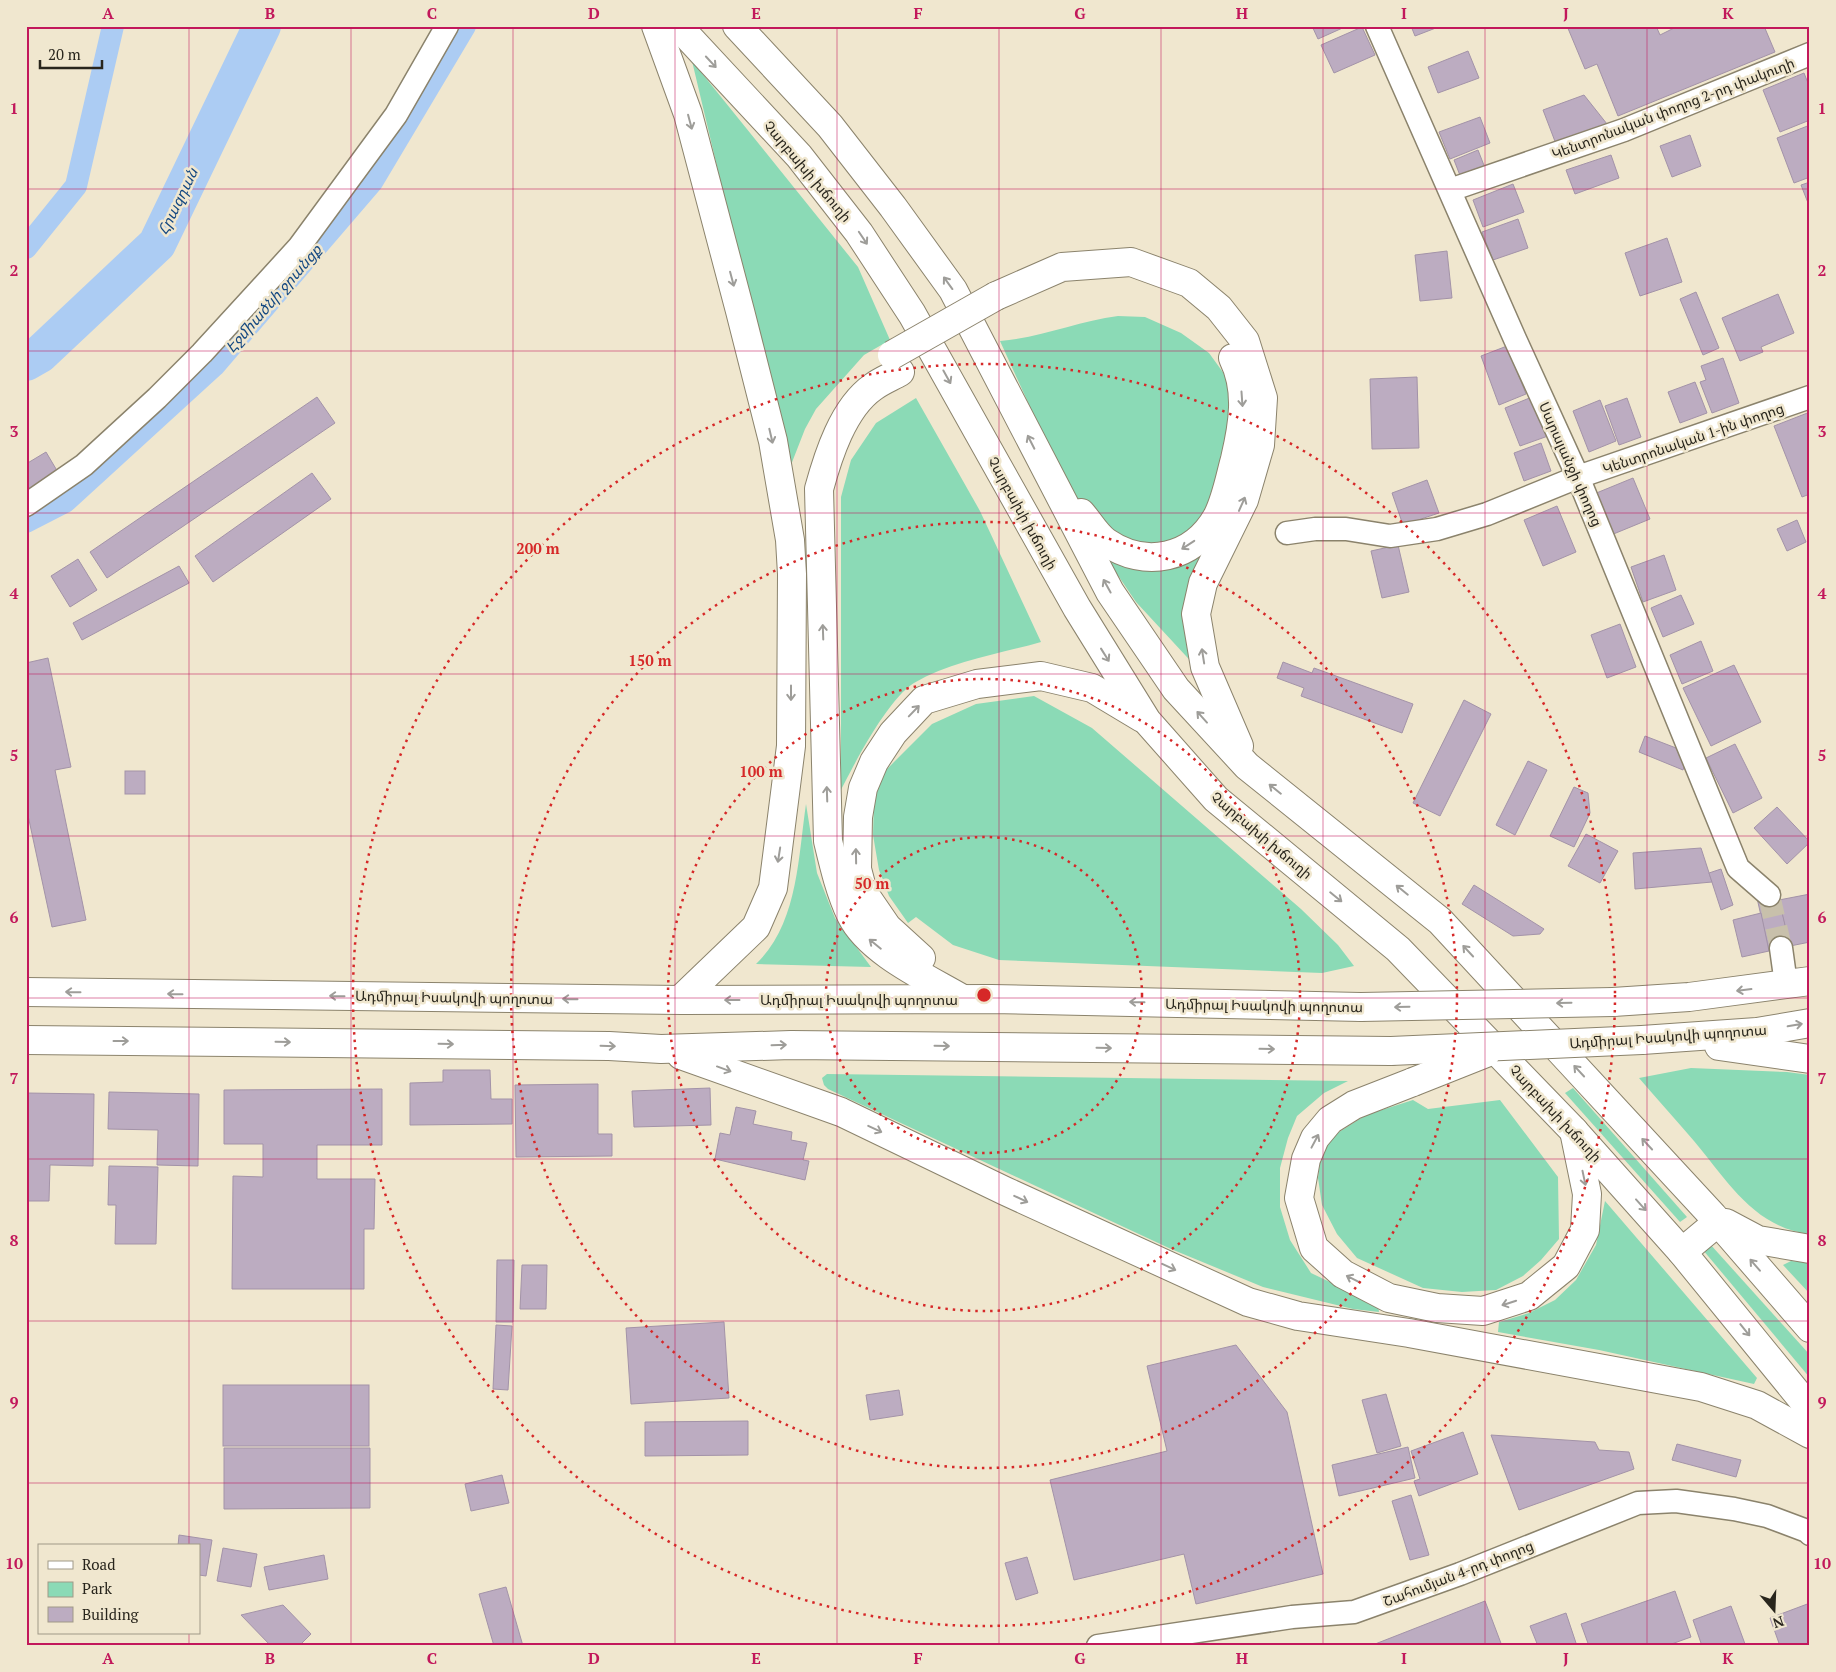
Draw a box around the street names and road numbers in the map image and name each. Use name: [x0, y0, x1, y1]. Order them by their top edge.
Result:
street label: Կենտրոնական փողոց 2-րդ փակուղի: [1549, 53, 1797, 163]
street label: Չարբախի խճուղի: [760, 116, 856, 226]
street label: Կենտրոնական 1-ին փողոց: [1600, 398, 1786, 478]
street label: Սարալանջի փողոց: [1535, 399, 1607, 529]
street label: Չարբախի խճուղի: [984, 453, 1062, 573]
street label: Չարբախի խճուղի: [1207, 787, 1317, 883]
street label: Ադմիրալ Իսակովի պողոտա: [355, 986, 553, 1008]
street label: Ադմիրալ Իսակովի պողոտա: [760, 990, 958, 1009]
street label: Ադմիրալ Իսակովի պողոտա: [1165, 994, 1363, 1016]
street label: Ադմիրալ Իսակովի պողոտա: [1569, 1020, 1767, 1052]
street label: Չարբախի խճուղի: [1506, 1060, 1606, 1166]
street label: Շահումյան 4-րդ փողոց: [1380, 1536, 1536, 1610]

